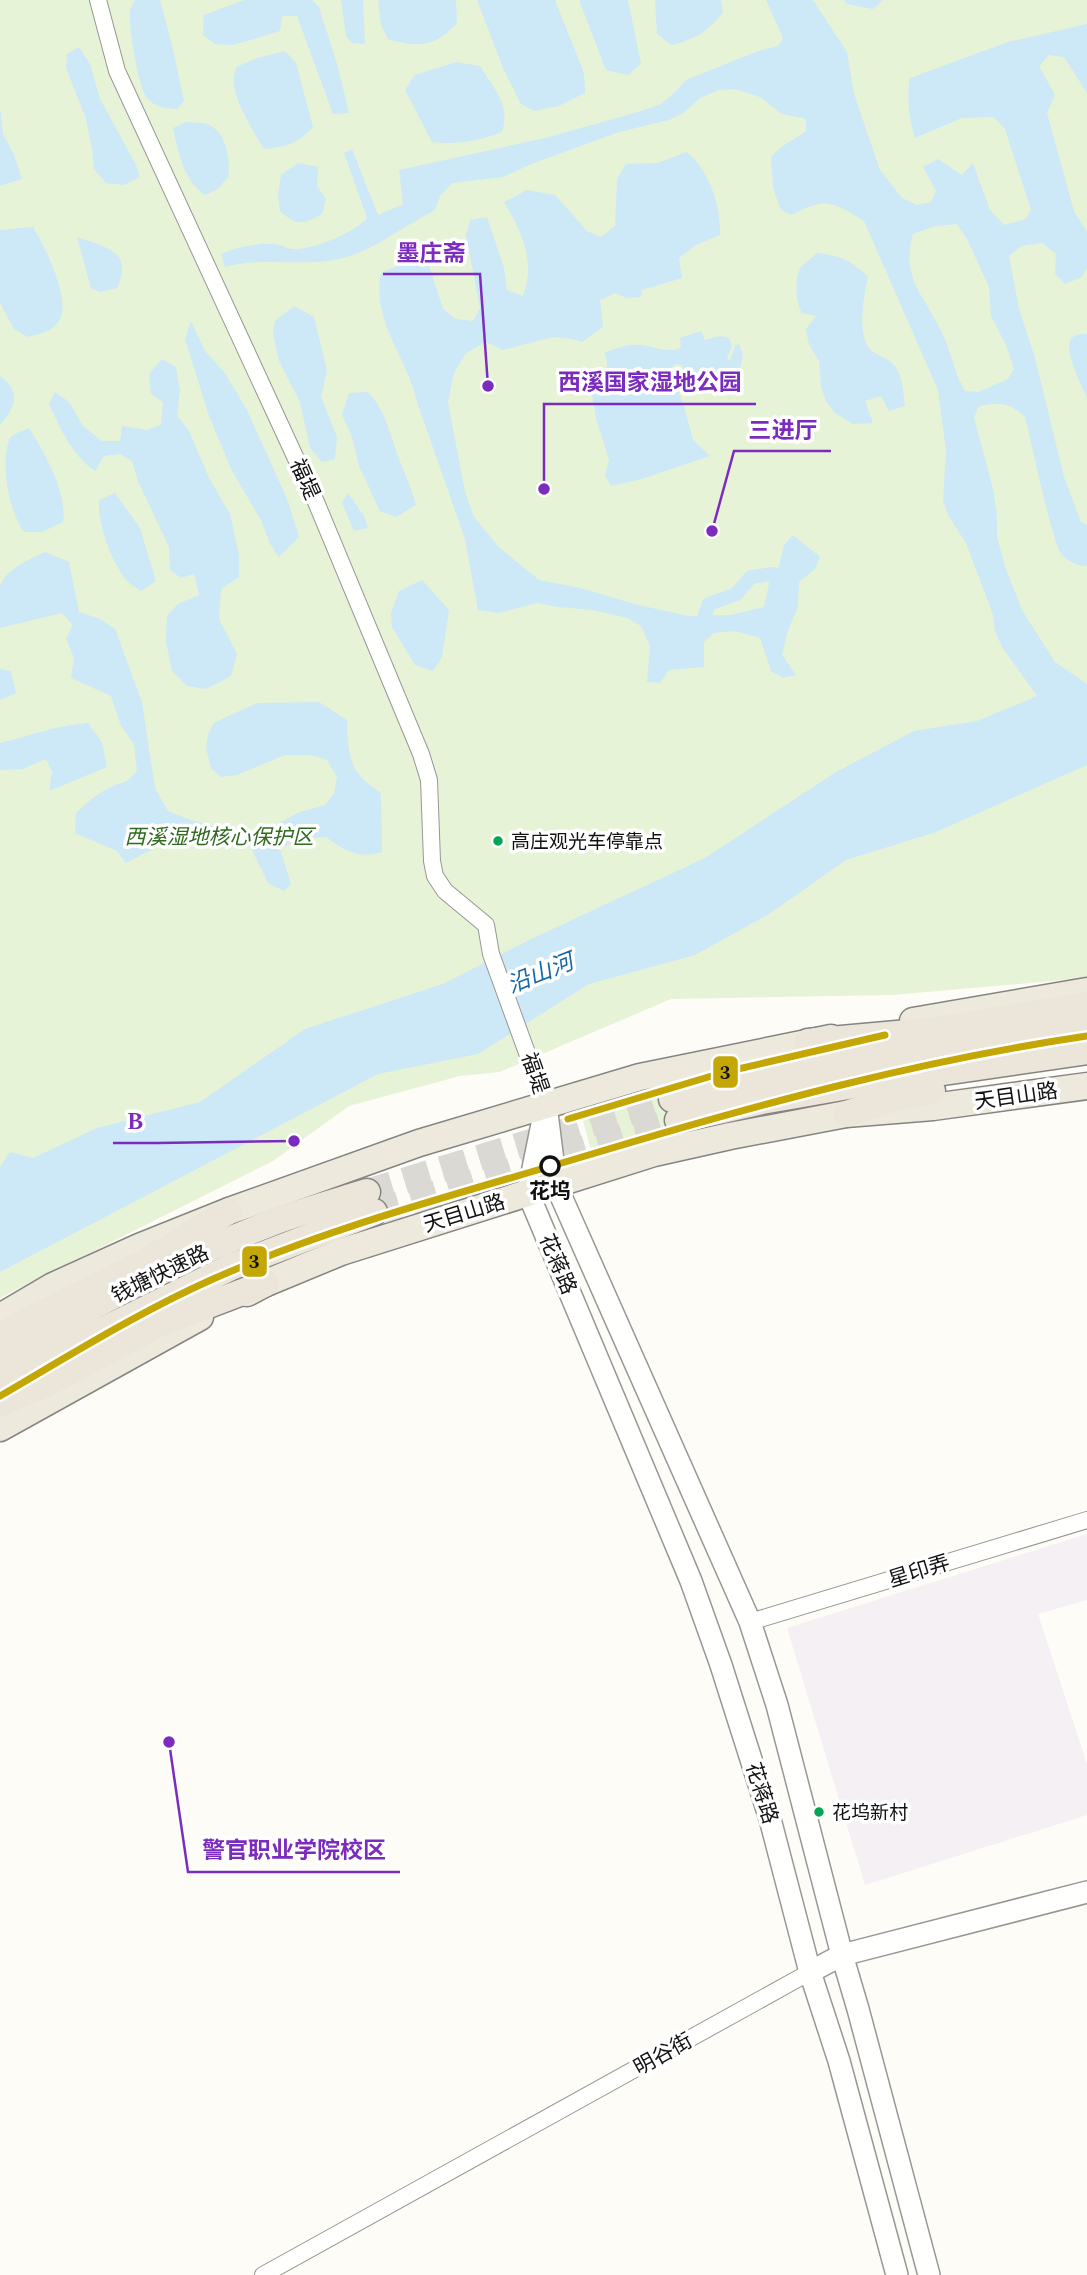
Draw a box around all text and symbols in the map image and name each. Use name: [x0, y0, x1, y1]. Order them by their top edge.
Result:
callout: 墨庄斋: [383, 230, 480, 274]
text: 墨庄斋: [397, 237, 466, 272]
callout: 西溪国家湿地公园: [544, 360, 756, 404]
text: 西溪国家湿地公园: [558, 366, 742, 401]
callout: 三进厅: [734, 407, 831, 451]
text: 三进厅: [749, 414, 818, 449]
street label: 福堤: [281, 454, 327, 505]
park label: 西溪湿地核心保护区: [125, 822, 316, 854]
place label: 高庄观光车停靠点: [511, 828, 663, 857]
marker: 高庄观光车停靠点: [491, 834, 505, 848]
water label: 沿山河: [502, 944, 583, 1004]
street label: 福堤: [512, 1048, 556, 1098]
line badge: 3: [712, 1055, 739, 1089]
text: 3: [720, 1059, 731, 1088]
street label: 天目山路: [972, 1075, 1060, 1119]
callout: B: [113, 1099, 157, 1143]
text: B: [127, 1105, 143, 1140]
marker: 花坞: [540, 1156, 560, 1176]
place label: 花坞: [529, 1176, 571, 1208]
street label: 天目山路: [419, 1186, 509, 1242]
street label: 花蒋路: [530, 1229, 584, 1300]
street label: 钱塘快速路: [106, 1238, 215, 1312]
line badge: 3: [241, 1245, 268, 1278]
text: 3: [249, 1248, 260, 1277]
street label: 星印弄: [884, 1547, 954, 1596]
street label: 花蒋路: [737, 1758, 786, 1828]
place label: 花坞新村: [832, 1799, 908, 1828]
marker: 花坞新村: [812, 1805, 826, 1819]
callout: 警官职业学院校区: [188, 1828, 400, 1872]
text: 警官职业学院校区: [202, 1834, 386, 1869]
street label: 明谷街: [628, 2026, 699, 2084]

